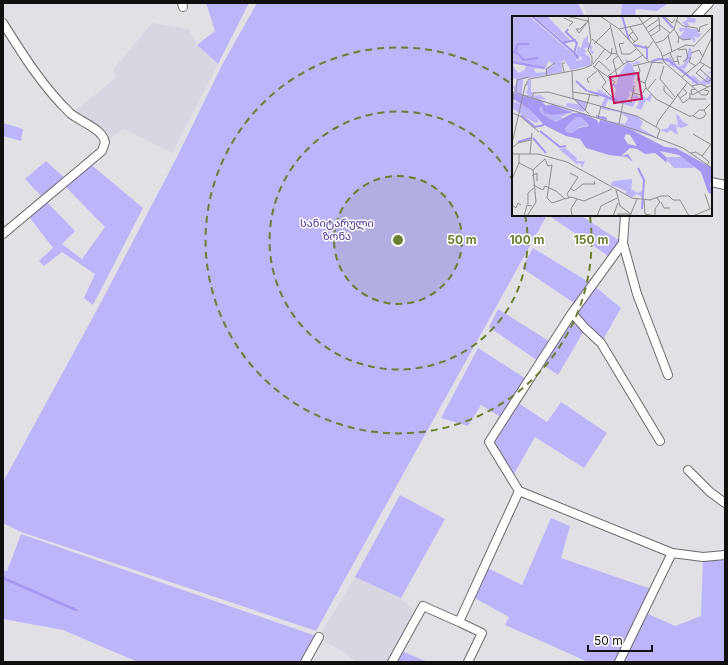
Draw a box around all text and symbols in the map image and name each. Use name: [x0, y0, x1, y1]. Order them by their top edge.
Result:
inset map: [512, 16, 712, 216]
park label: სანიტარული ზონა: [300, 216, 374, 243]
text: 50 m: [447, 232, 477, 247]
text: 100 m: [509, 232, 545, 247]
text: 150 m: [574, 232, 608, 247]
centre of rings: [391, 233, 405, 247]
scale bar: [588, 627, 652, 653]
text: 50 m: [594, 633, 623, 648]

